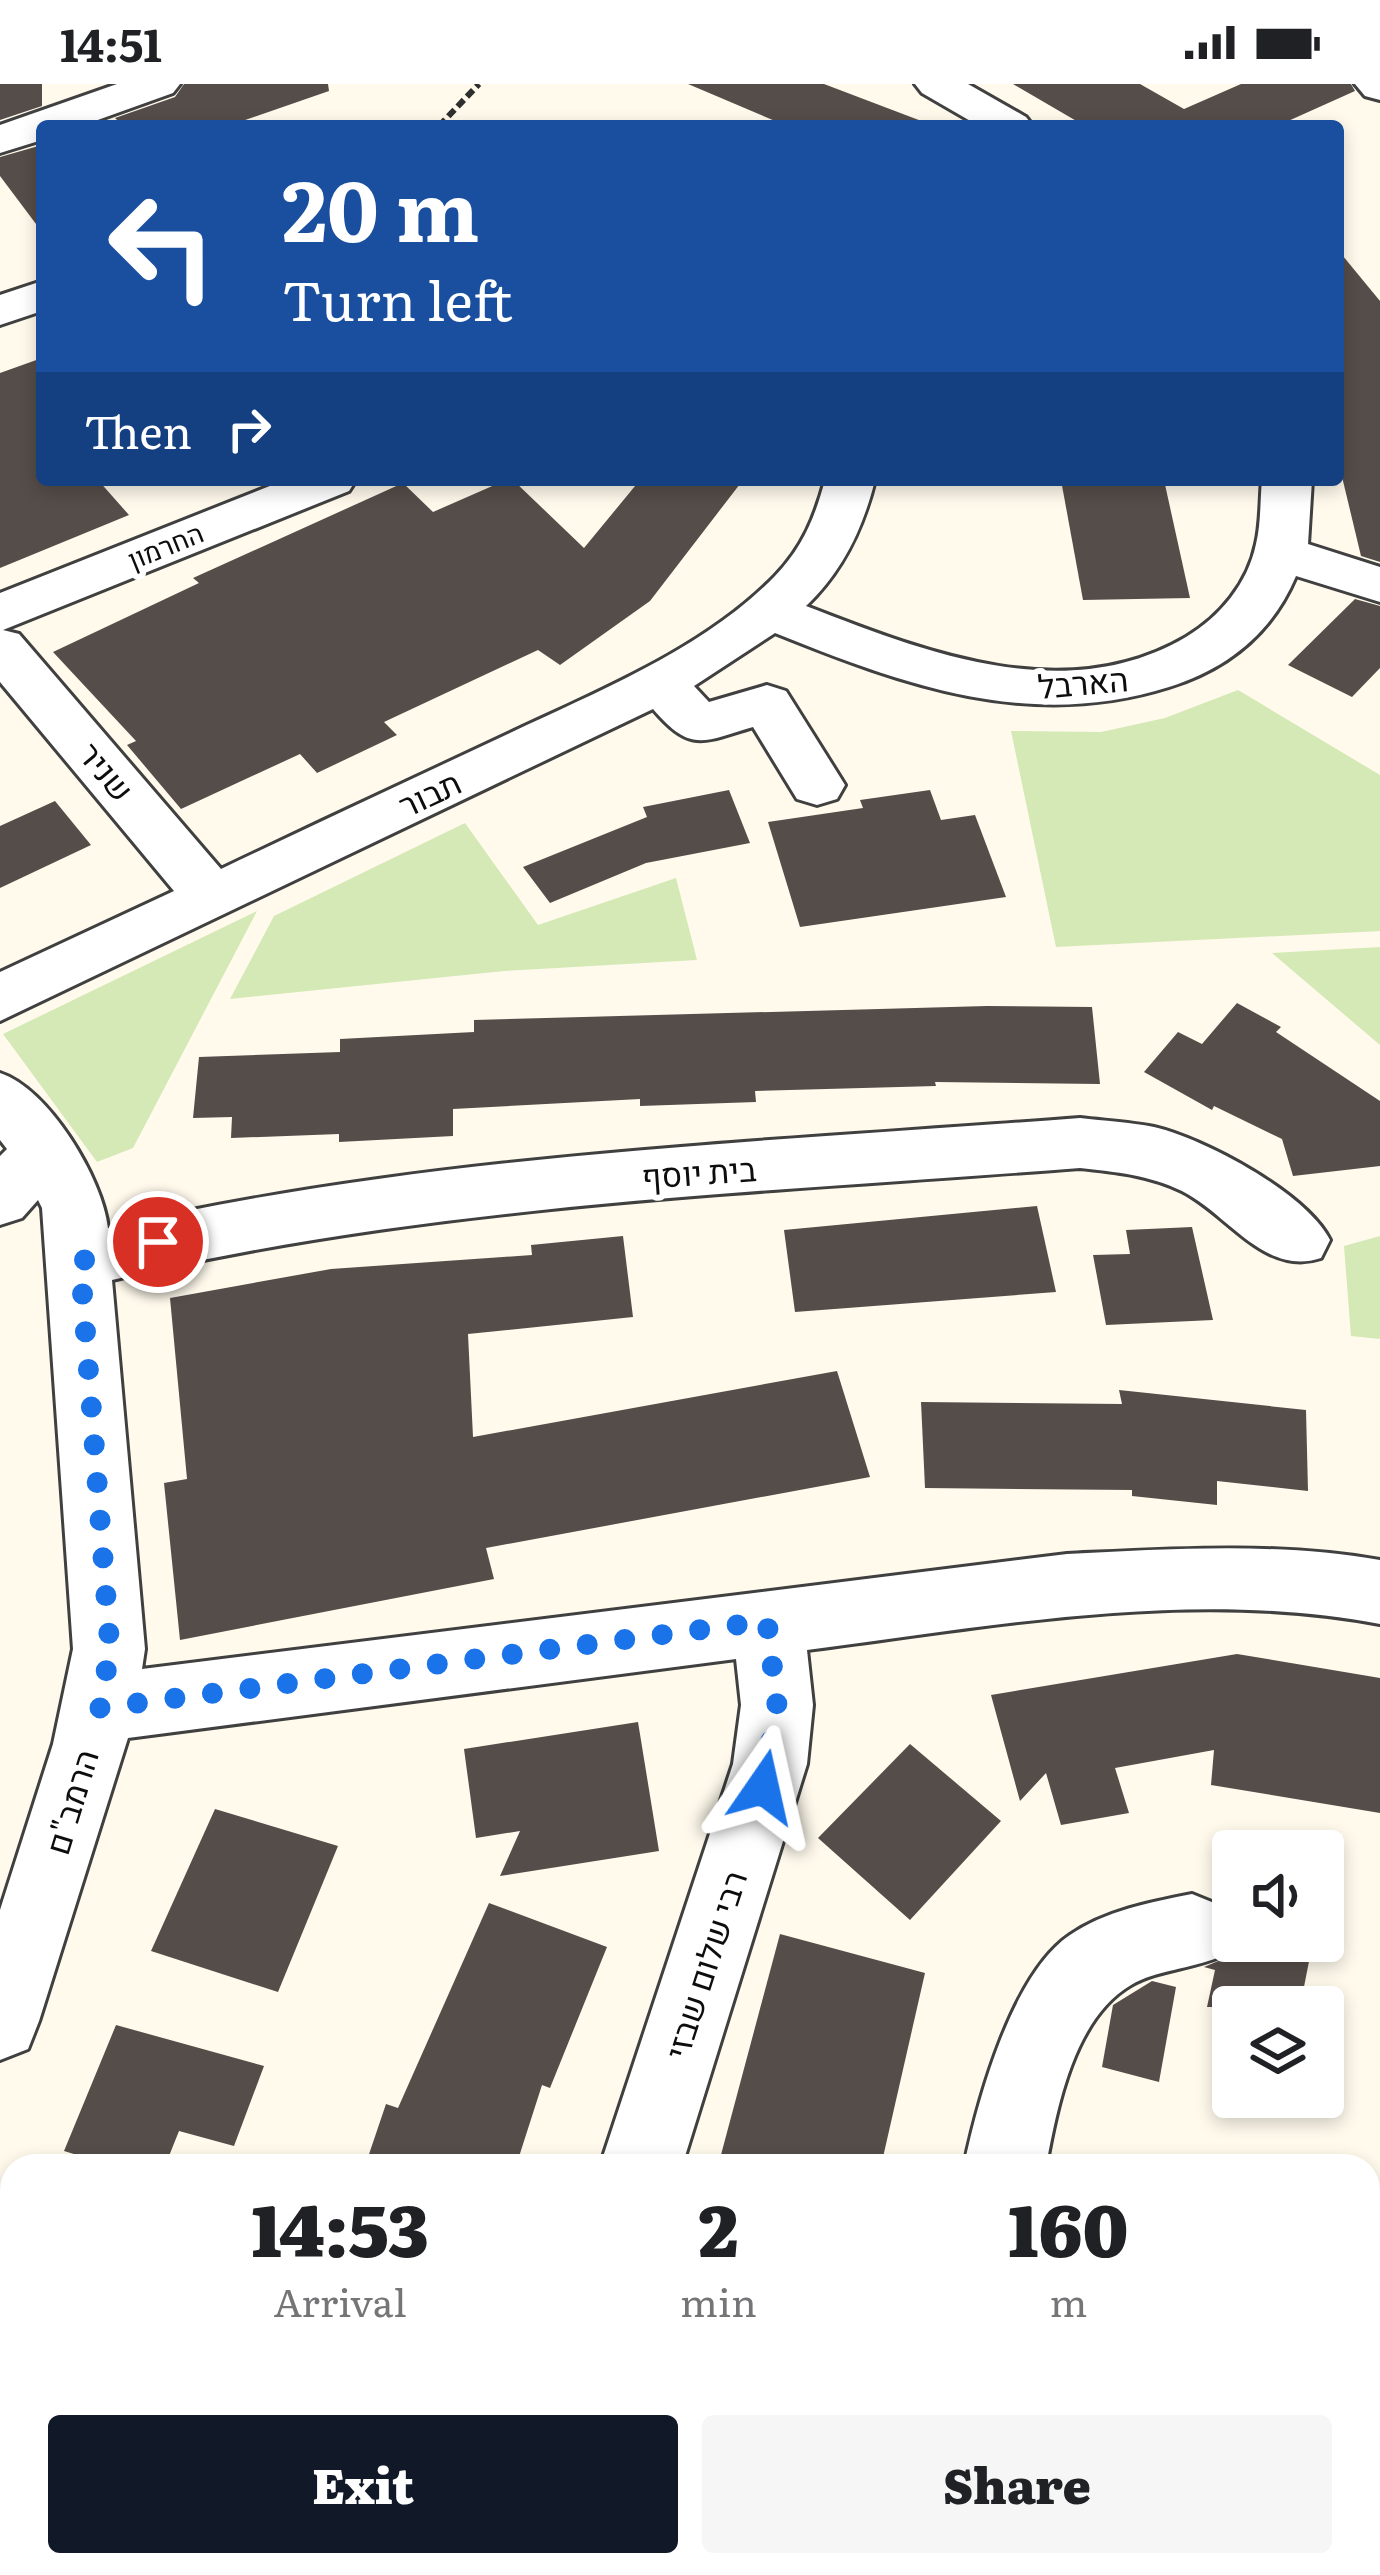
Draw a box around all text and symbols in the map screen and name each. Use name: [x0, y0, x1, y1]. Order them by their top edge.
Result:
text: 14:51: [60, 9, 162, 76]
text: 20 m: [282, 143, 479, 268]
icon: left: [84, 168, 240, 324]
text: Turn left: [282, 257, 513, 338]
text: Then: [84, 396, 192, 463]
icon: right: [216, 396, 282, 462]
street label: החרמון: [121, 511, 209, 577]
street label: הארבל: [1035, 652, 1130, 709]
street label: שניר: [68, 730, 147, 811]
street label: תבור: [390, 756, 468, 827]
street label: בית יוסף: [640, 1142, 758, 1199]
pin: [107, 1191, 209, 1293]
icon: arrive: [125, 1209, 191, 1275]
position arrow: [700, 1724, 826, 1850]
street label: הרמב"ם: [30, 1743, 109, 1860]
map controls: [1212, 1830, 1344, 2118]
button: sound: [1212, 1830, 1344, 1962]
street label: רבי שלום שבזי: [650, 1864, 757, 2065]
button: layers: [1212, 1986, 1344, 2118]
text: 14:53: [252, 2172, 429, 2279]
text: 2: [698, 2172, 738, 2279]
text: 160: [1008, 2172, 1128, 2279]
text: Arrival: [273, 2271, 407, 2329]
text: min: [680, 2271, 757, 2329]
text: m: [1049, 2271, 1087, 2329]
button: Exit: [48, 2415, 678, 2553]
button: Share: [702, 2415, 1332, 2553]

